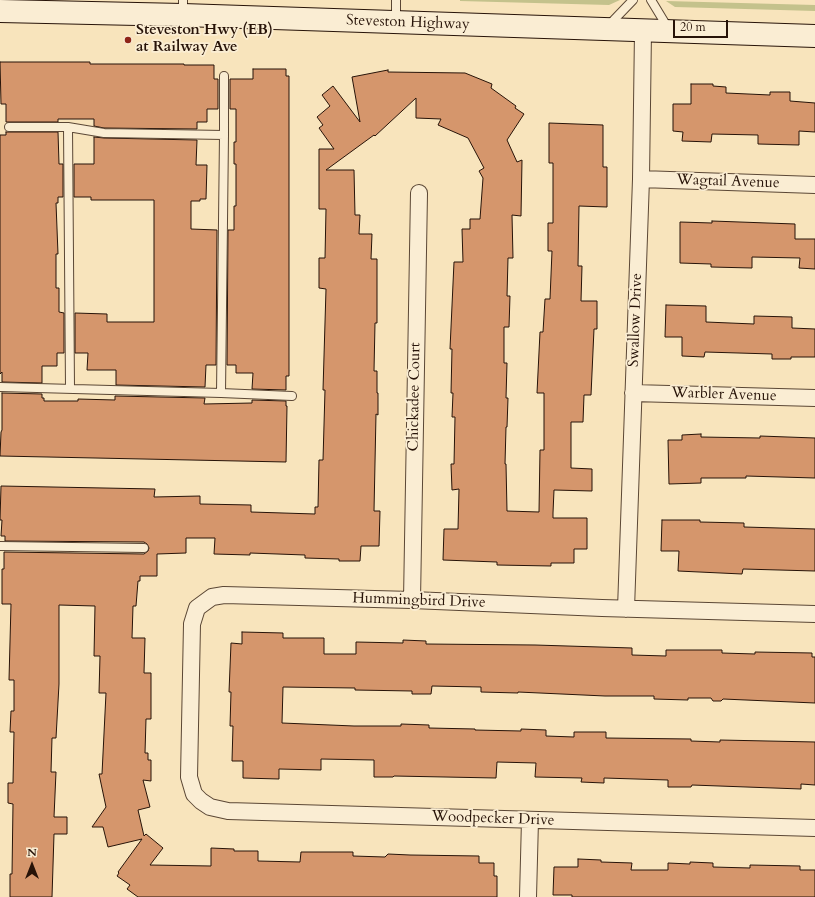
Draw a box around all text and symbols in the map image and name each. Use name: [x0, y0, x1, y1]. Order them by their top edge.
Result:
street label: Steveston Highway: [346, 12, 470, 34]
scale bar: [675, 12, 730, 38]
text: 20 m: [680, 19, 706, 35]
place label: Steveston Hwy (EB) at Railway Ave: [136, 22, 273, 57]
marker: Steveston Hwy (EB) at Railway Ave: [123, 35, 133, 45]
street label: Wagtail Avenue: [676, 171, 780, 193]
street label: Swallow Drive: [625, 273, 647, 367]
street label: Chickadee Court: [405, 342, 425, 452]
street label: Warbler Avenue: [671, 384, 777, 406]
street label: Hummingbird Drive: [352, 590, 486, 612]
street label: Woodpecker Drive: [431, 808, 555, 830]
north arrow: [12, 845, 52, 885]
text: N: [27, 845, 37, 860]

